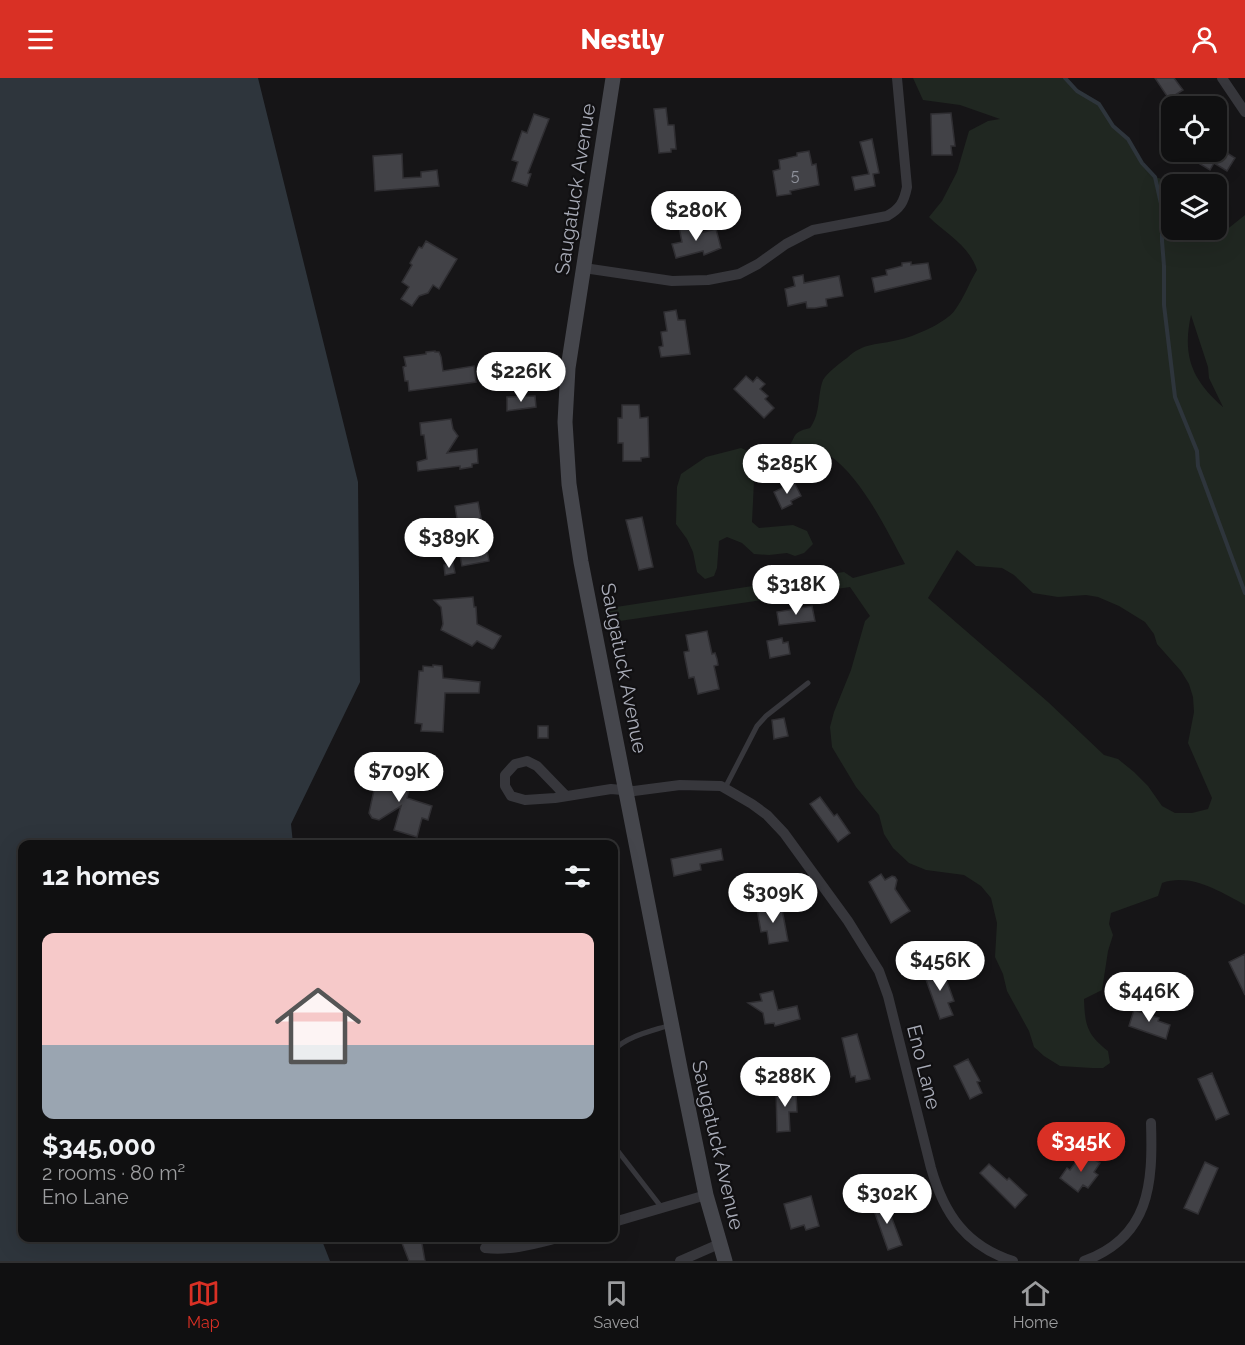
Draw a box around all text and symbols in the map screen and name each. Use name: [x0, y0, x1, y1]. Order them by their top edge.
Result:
icon: menu: [24, 23, 57, 56]
icon: person: [1188, 23, 1221, 56]
text: Nestly: [581, 24, 664, 55]
map controls: [1161, 96, 1227, 240]
button: locate: [1161, 96, 1227, 162]
street label: Saugatuck Avenue: [550, 101, 600, 276]
house number: 5: [791, 166, 800, 185]
button: layers: [1161, 174, 1227, 240]
pin: $280K: [654, 191, 738, 242]
text: $280K: [665, 198, 727, 222]
pin: $226K: [479, 352, 563, 403]
text: $226K: [491, 359, 551, 383]
pin: $285K: [745, 444, 829, 495]
text: $285K: [757, 451, 817, 475]
pin: $389K: [407, 518, 491, 569]
text: $389K: [419, 525, 479, 549]
pin: $318K: [754, 565, 838, 616]
text: $318K: [766, 572, 826, 596]
street label: Saugatuck Avenue: [596, 581, 652, 755]
pin: $709K: [357, 752, 441, 803]
text: $709K: [368, 759, 430, 783]
icon: filters: [561, 860, 594, 893]
text: 12 homes: [42, 861, 160, 891]
pin: $309K: [731, 873, 815, 924]
text: $309K: [742, 880, 804, 904]
pin: $456K: [898, 941, 982, 992]
text: $456K: [910, 948, 970, 972]
icon: home: [264, 972, 372, 1080]
pin: $446K: [1107, 972, 1191, 1023]
text: $446K: [1118, 979, 1180, 1003]
street label: Eno Lane: [902, 1022, 946, 1112]
pin: $288K: [743, 1057, 827, 1108]
street label: Saugatuck Avenue: [687, 1058, 749, 1232]
text: $288K: [754, 1064, 816, 1088]
pin: $345K: [1039, 1122, 1123, 1173]
text: $345K: [1051, 1129, 1111, 1153]
text: $345,000: [42, 1131, 156, 1161]
text: 2 rooms · 80 m²: [42, 1161, 185, 1185]
pin: $302K: [845, 1174, 929, 1225]
text: $302K: [857, 1181, 917, 1205]
text: Eno Lane: [42, 1185, 129, 1209]
tab: Map: [187, 1277, 220, 1332]
tab: Saved: [593, 1277, 639, 1332]
tab: Home: [1013, 1277, 1058, 1332]

